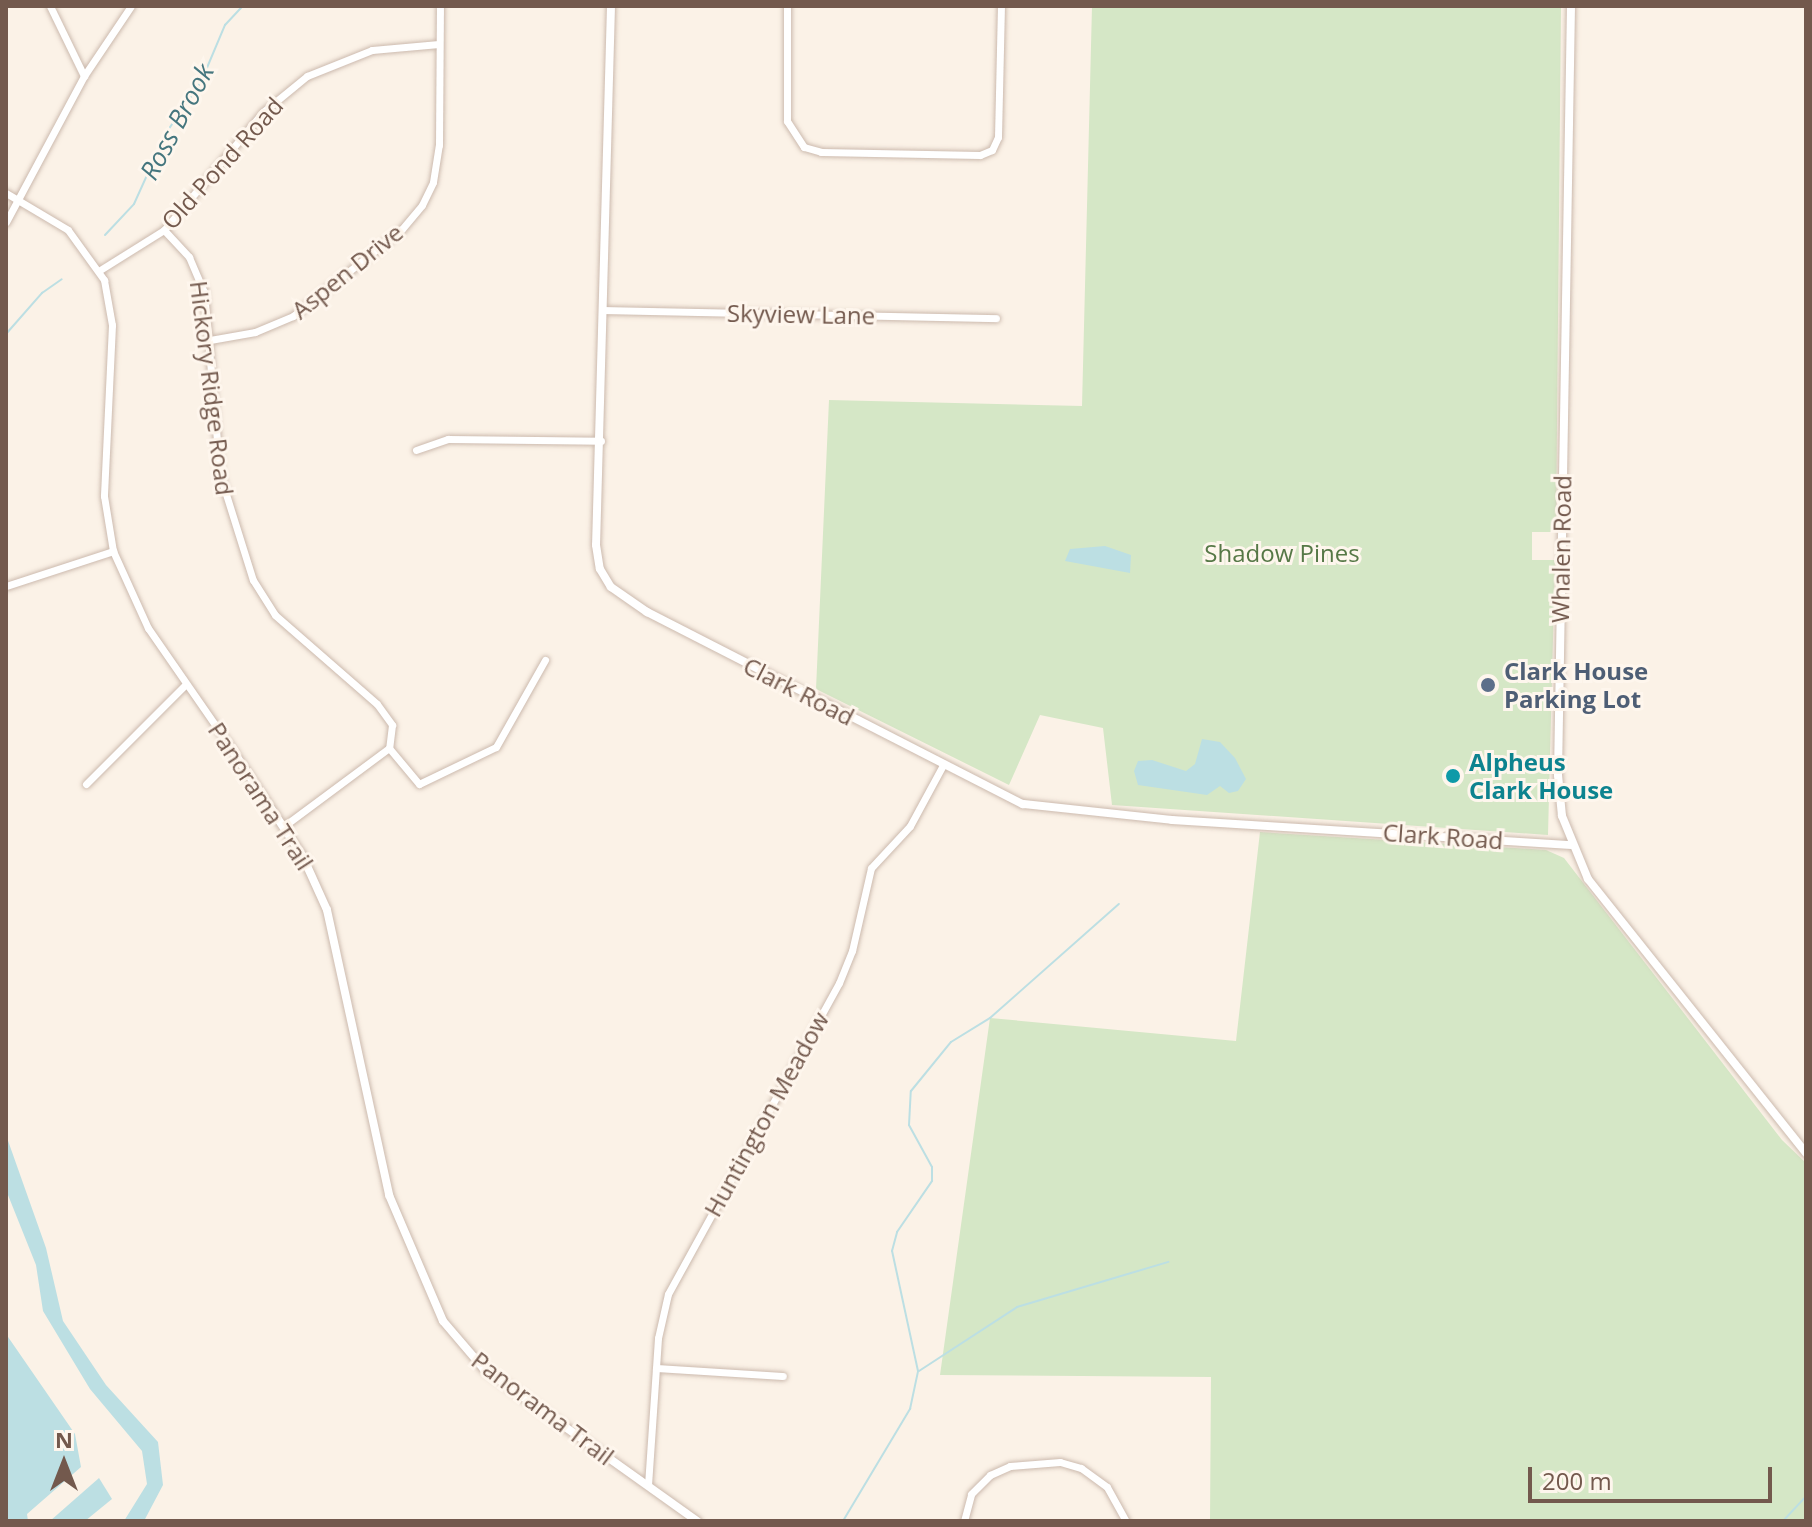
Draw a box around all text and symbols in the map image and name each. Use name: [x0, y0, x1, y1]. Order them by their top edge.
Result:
water label: Ross Brook: [134, 59, 220, 185]
street label: Old Pond Road: [155, 91, 289, 235]
street label: Aspen Drive: [286, 217, 408, 325]
street label: Hickory Ridge Road: [185, 279, 239, 497]
street label: Skyview Lane: [727, 298, 875, 330]
street label: Whalen Road: [1545, 475, 1577, 623]
park label: Shadow Pines: [1204, 539, 1360, 567]
street label: Clark Road: [739, 651, 859, 731]
place label: Clark House Parking Lot: [1504, 657, 1648, 713]
marker: Clark House Parking Lot: [1479, 676, 1497, 694]
street label: Panorama Trail: [203, 717, 319, 875]
place label: Alpheus Clark House: [1469, 748, 1613, 804]
marker: Alpheus Clark House: [1444, 767, 1462, 785]
street label: Clark Road: [1382, 817, 1504, 855]
street label: Huntington Meadow: [698, 1007, 834, 1221]
street label: Panorama Trail: [466, 1345, 620, 1471]
north arrow: [24, 1423, 104, 1503]
text: N: [55, 1424, 73, 1454]
scale bar: [1532, 1451, 1776, 1501]
text: 200 m: [1542, 1464, 1612, 1497]

